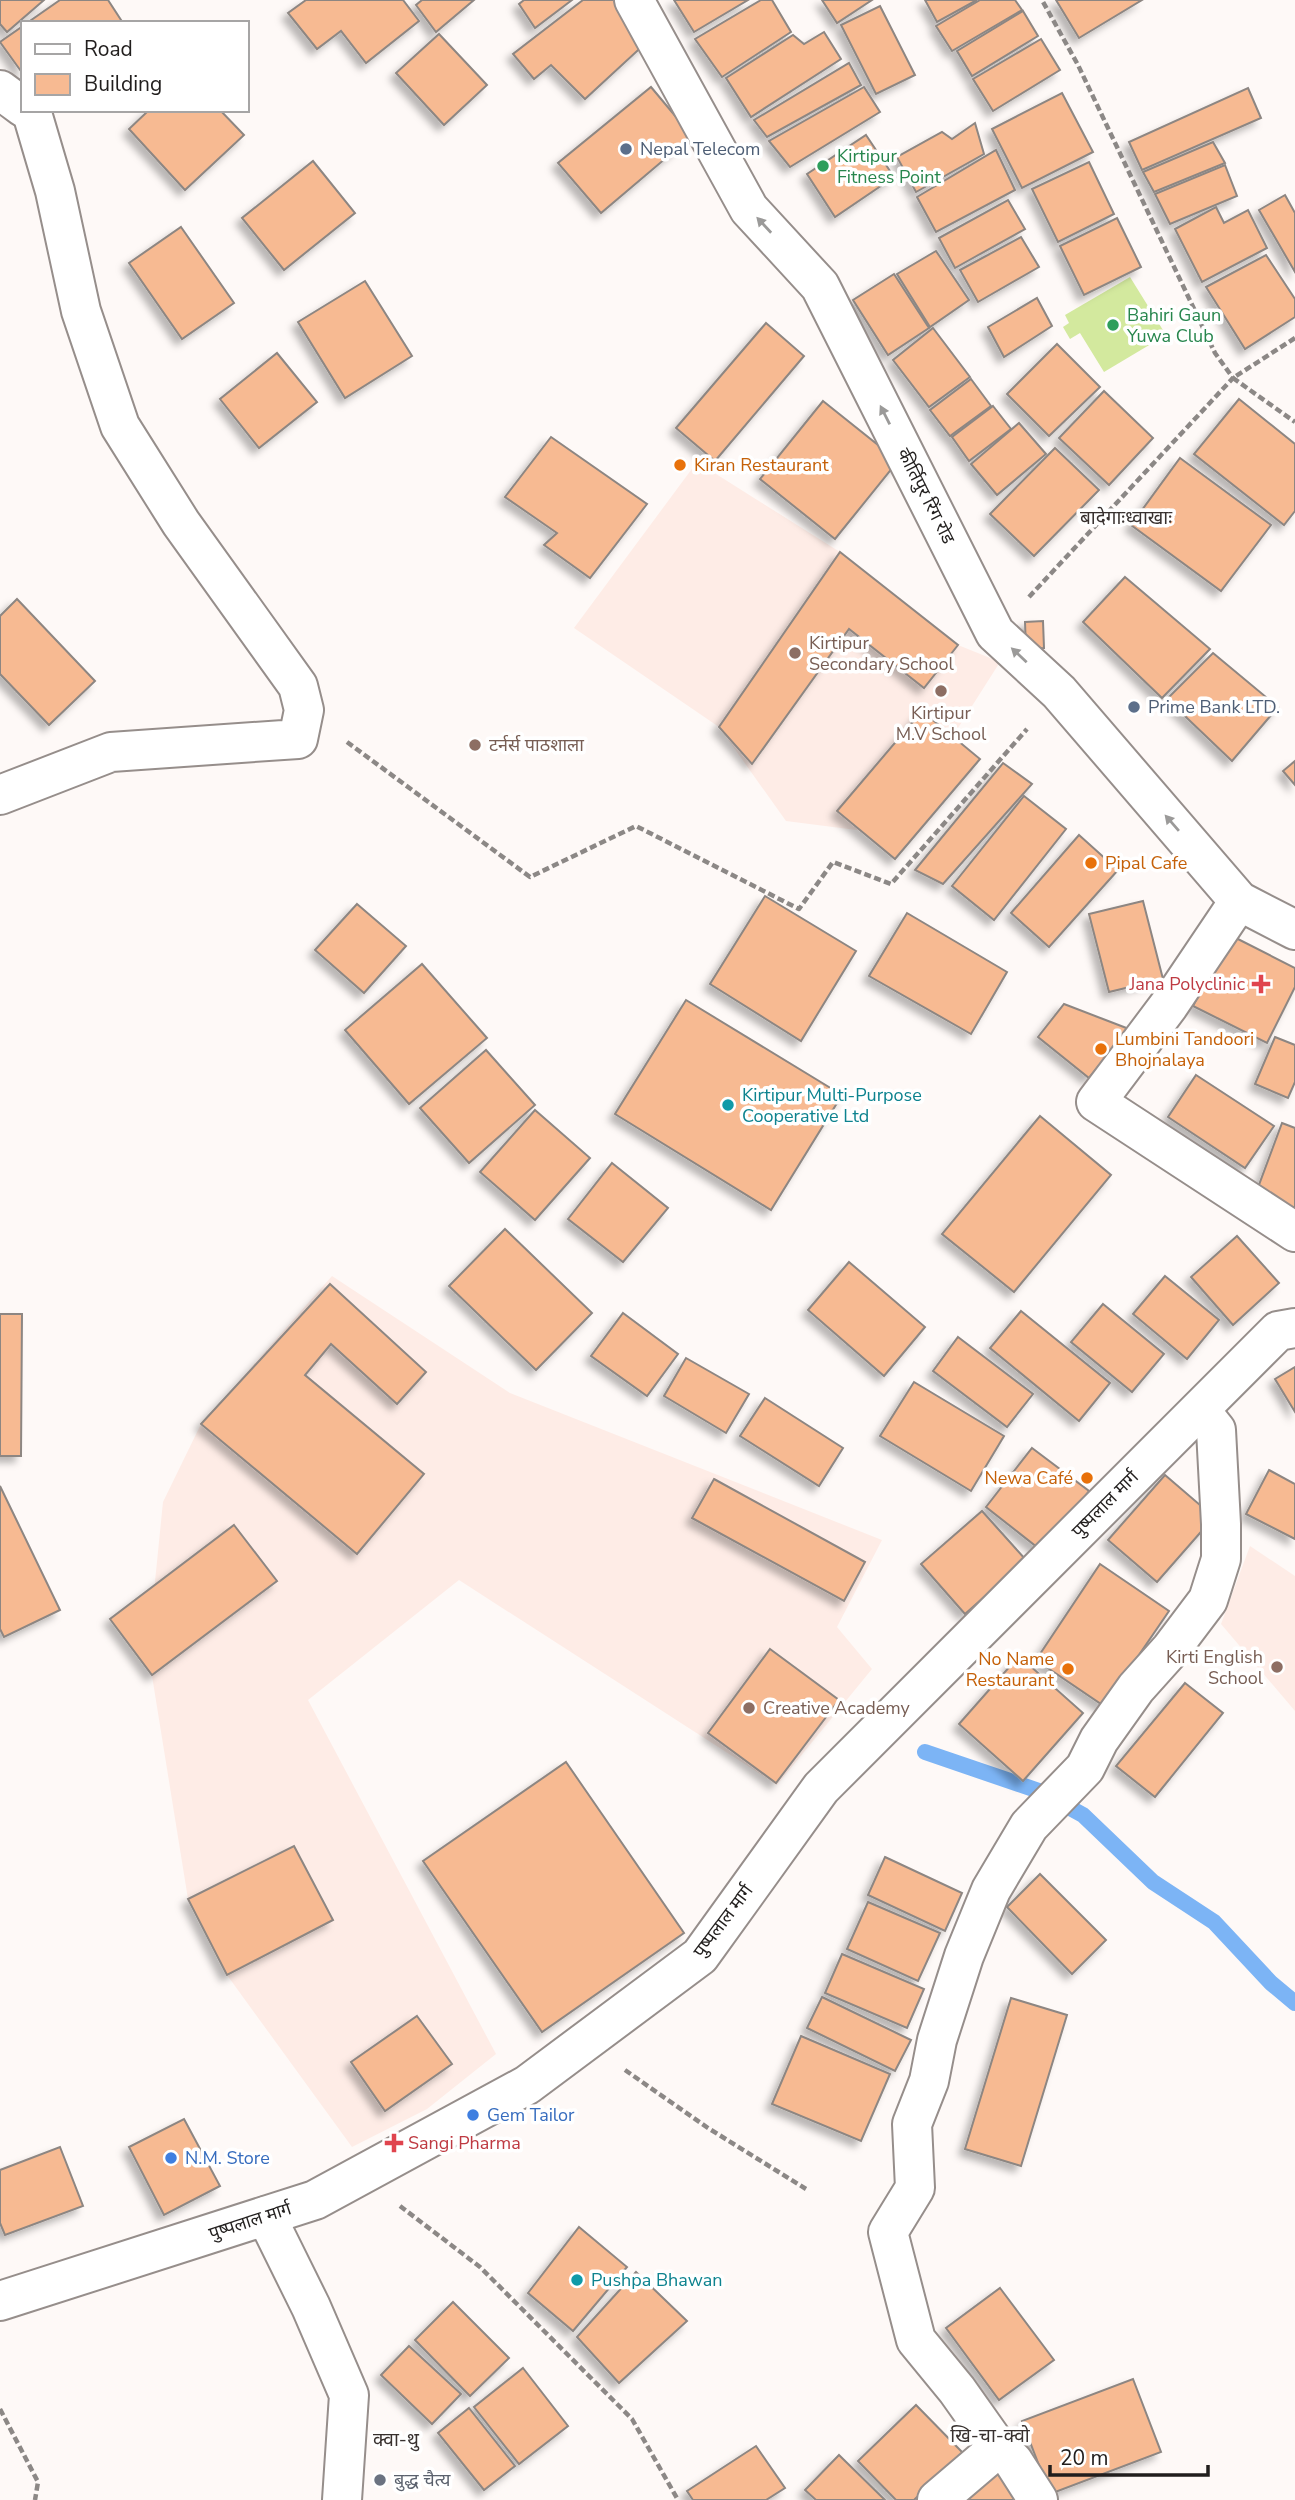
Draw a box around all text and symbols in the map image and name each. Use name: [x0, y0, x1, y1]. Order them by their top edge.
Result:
legend: [21, 21, 248, 112]
text: Road: [84, 35, 133, 63]
text: Building: [84, 70, 162, 98]
place label: Nepal Telecom: [640, 137, 760, 161]
marker: Nepal Telecom: [618, 141, 634, 157]
place label: Kirtipur Fitness Point: [837, 144, 941, 189]
marker: Kirtipur Fitness Point: [815, 158, 831, 174]
one-way arrow: [756, 217, 772, 234]
place label: Bahiri Gaun Yuwa Club: [1126, 303, 1221, 348]
marker: Bahiri Gaun Yuwa Club: [1105, 317, 1121, 333]
one-way arrow: [879, 405, 891, 425]
street label: कीर्तिपुर रिंग रोड: [892, 444, 960, 548]
place label: Kiran Restaurant: [694, 453, 829, 477]
marker: Kiran Restaurant: [672, 457, 688, 473]
district label: बादेगाःध्वाखाः: [1080, 505, 1173, 531]
place label: Kirtipur Secondary School: [809, 631, 955, 676]
marker: Kirtipur Secondary School: [787, 645, 803, 661]
one-way arrow: [1011, 647, 1028, 663]
marker: Kirtipur M.V School: [933, 683, 949, 699]
place label: Prime Bank LTD.: [1148, 695, 1280, 719]
marker: Prime Bank LTD.: [1126, 699, 1142, 715]
place label: Kirtipur M.V School: [896, 701, 987, 746]
place label: टर्नर्स पाठशाला: [489, 733, 584, 757]
marker: टर्नर्स पाठशाला: [467, 737, 483, 753]
one-way arrow: [1164, 814, 1180, 832]
place label: Pipal Cafe: [1105, 851, 1187, 875]
marker: Pipal Cafe: [1083, 855, 1099, 871]
place label: Jana Polyclinic: [1128, 972, 1245, 996]
marker: Jana Polyclinic: [1251, 974, 1271, 994]
place label: Lumbini Tandoori Bhojnalaya: [1115, 1027, 1254, 1072]
marker: Lumbini Tandoori Bhojnalaya: [1093, 1041, 1109, 1057]
place label: Kirtipur Multi-Purpose Cooperative Ltd: [742, 1083, 922, 1128]
marker: Kirtipur Multi-Purpose Cooperative Ltd: [720, 1097, 736, 1113]
street label: पुष्पलाल मार्ग: [1066, 1465, 1144, 1543]
place label: Newa Café: [984, 1466, 1073, 1490]
marker: Newa Café: [1079, 1470, 1095, 1486]
place label: Kirti English School: [1166, 1645, 1264, 1690]
place label: No Name Restaurant: [966, 1647, 1055, 1692]
marker: Kirti English School: [1269, 1659, 1285, 1675]
marker: No Name Restaurant: [1060, 1661, 1076, 1677]
place label: Creative Academy: [763, 1696, 911, 1720]
marker: Creative Academy: [741, 1700, 757, 1716]
street label: पुष्पलाल मार्ग: [688, 1879, 759, 1962]
place label: Gem Tailor: [487, 2103, 575, 2127]
marker: Gem Tailor: [465, 2107, 481, 2123]
place label: Sangi Pharma: [408, 2131, 521, 2155]
marker: Sangi Pharma: [386, 2135, 402, 2151]
place label: N.M. Store: [185, 2146, 270, 2170]
marker: N.M. Store: [163, 2150, 179, 2166]
street label: पुष्पलाल मार्ग: [206, 2196, 295, 2246]
place label: Pushpa Bhawan: [591, 2268, 722, 2292]
marker: Pushpa Bhawan: [569, 2272, 585, 2288]
district label: खि-चा-क्वो: [950, 2423, 1031, 2449]
district label: क्वा-थु: [373, 2427, 420, 2453]
scale bar: [1050, 2434, 1208, 2478]
text: 20 m: [1060, 2444, 1109, 2472]
place label: बुद्ध चैत्य: [394, 2468, 451, 2492]
marker: बुद्ध चैत्य: [372, 2472, 388, 2488]

